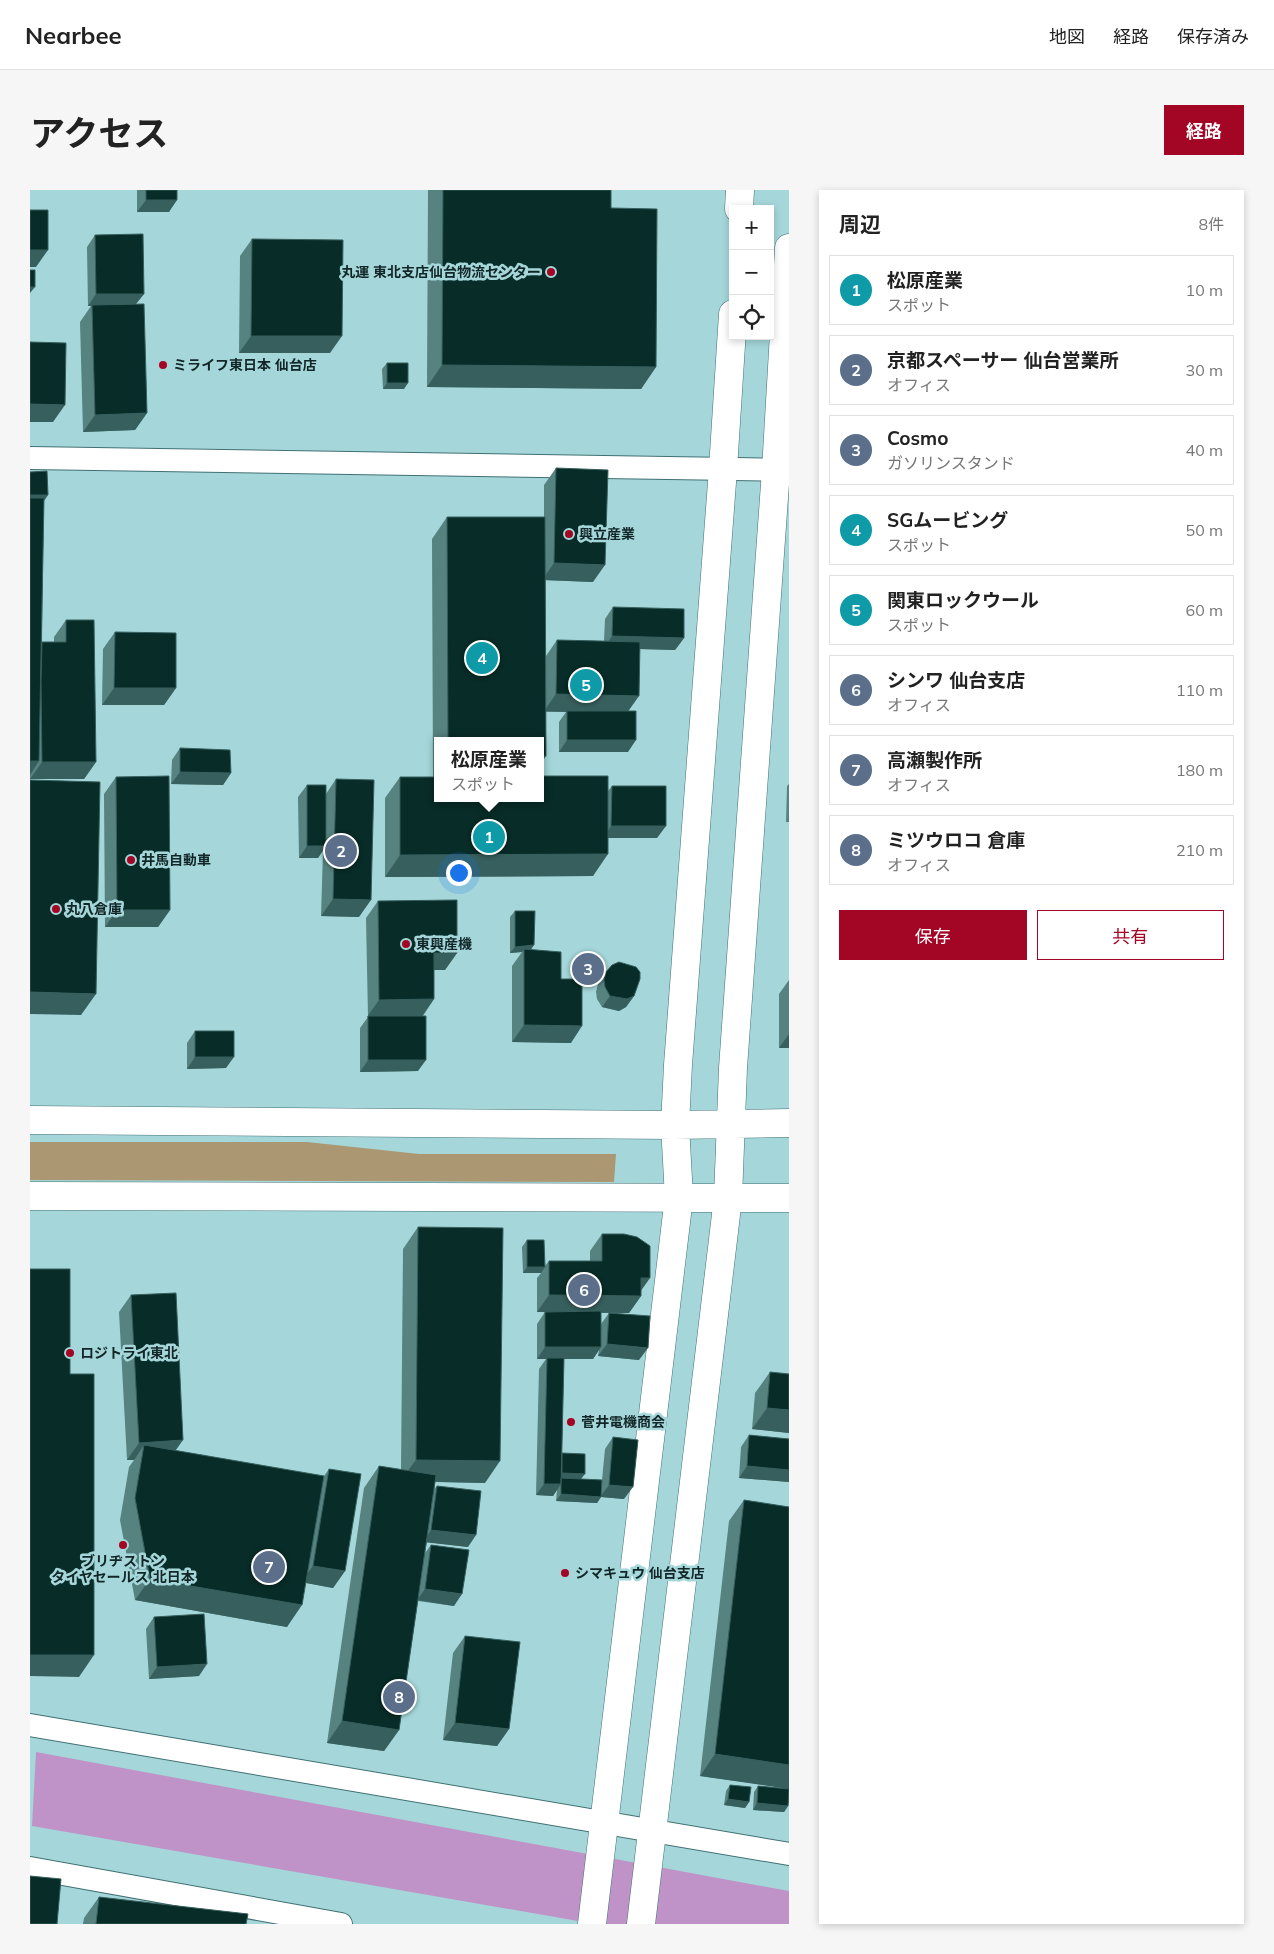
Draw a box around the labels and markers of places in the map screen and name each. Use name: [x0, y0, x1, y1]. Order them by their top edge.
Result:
place label: 丸運 東北支店仙台物流センター: [341, 263, 541, 281]
marker: 丸運 東北支店仙台物流センター: [545, 266, 557, 278]
place label: ミライフ東日本 仙台店: [173, 356, 317, 374]
marker: ミライフ東日本 仙台店: [157, 359, 169, 371]
place label: 興立産業: [579, 525, 635, 543]
marker: 興立産業: [563, 528, 575, 540]
pin: 4: [466, 639, 498, 677]
pin: 5: [570, 666, 602, 704]
pin: 1: [473, 818, 505, 856]
pin: 2: [325, 832, 357, 870]
place label: 井馬自動車: [141, 851, 211, 869]
marker: 井馬自動車: [125, 854, 137, 866]
place label: 丸八倉庫: [66, 900, 122, 918]
marker: 丸八倉庫: [50, 903, 62, 915]
place label: 東興産機: [416, 935, 472, 953]
marker: 東興産機: [400, 938, 412, 950]
pin: 3: [572, 950, 604, 988]
pin: 6: [568, 1271, 600, 1309]
place label: ロジトライ東北: [80, 1344, 178, 1362]
marker: ロジトライ東北: [64, 1347, 76, 1359]
place label: 菅井電機商会: [581, 1413, 665, 1431]
marker: 菅井電機商会: [565, 1416, 577, 1428]
marker: ブリヂストン タイヤセールス 北日本: [117, 1539, 129, 1551]
pin: 7: [253, 1548, 285, 1586]
place label: ブリヂストン タイヤセールス 北日本: [51, 1552, 195, 1586]
place label: シマキュウ 仙台支店: [575, 1564, 705, 1582]
marker: シマキュウ 仙台支店: [559, 1567, 571, 1579]
pin: 8: [383, 1678, 415, 1716]

